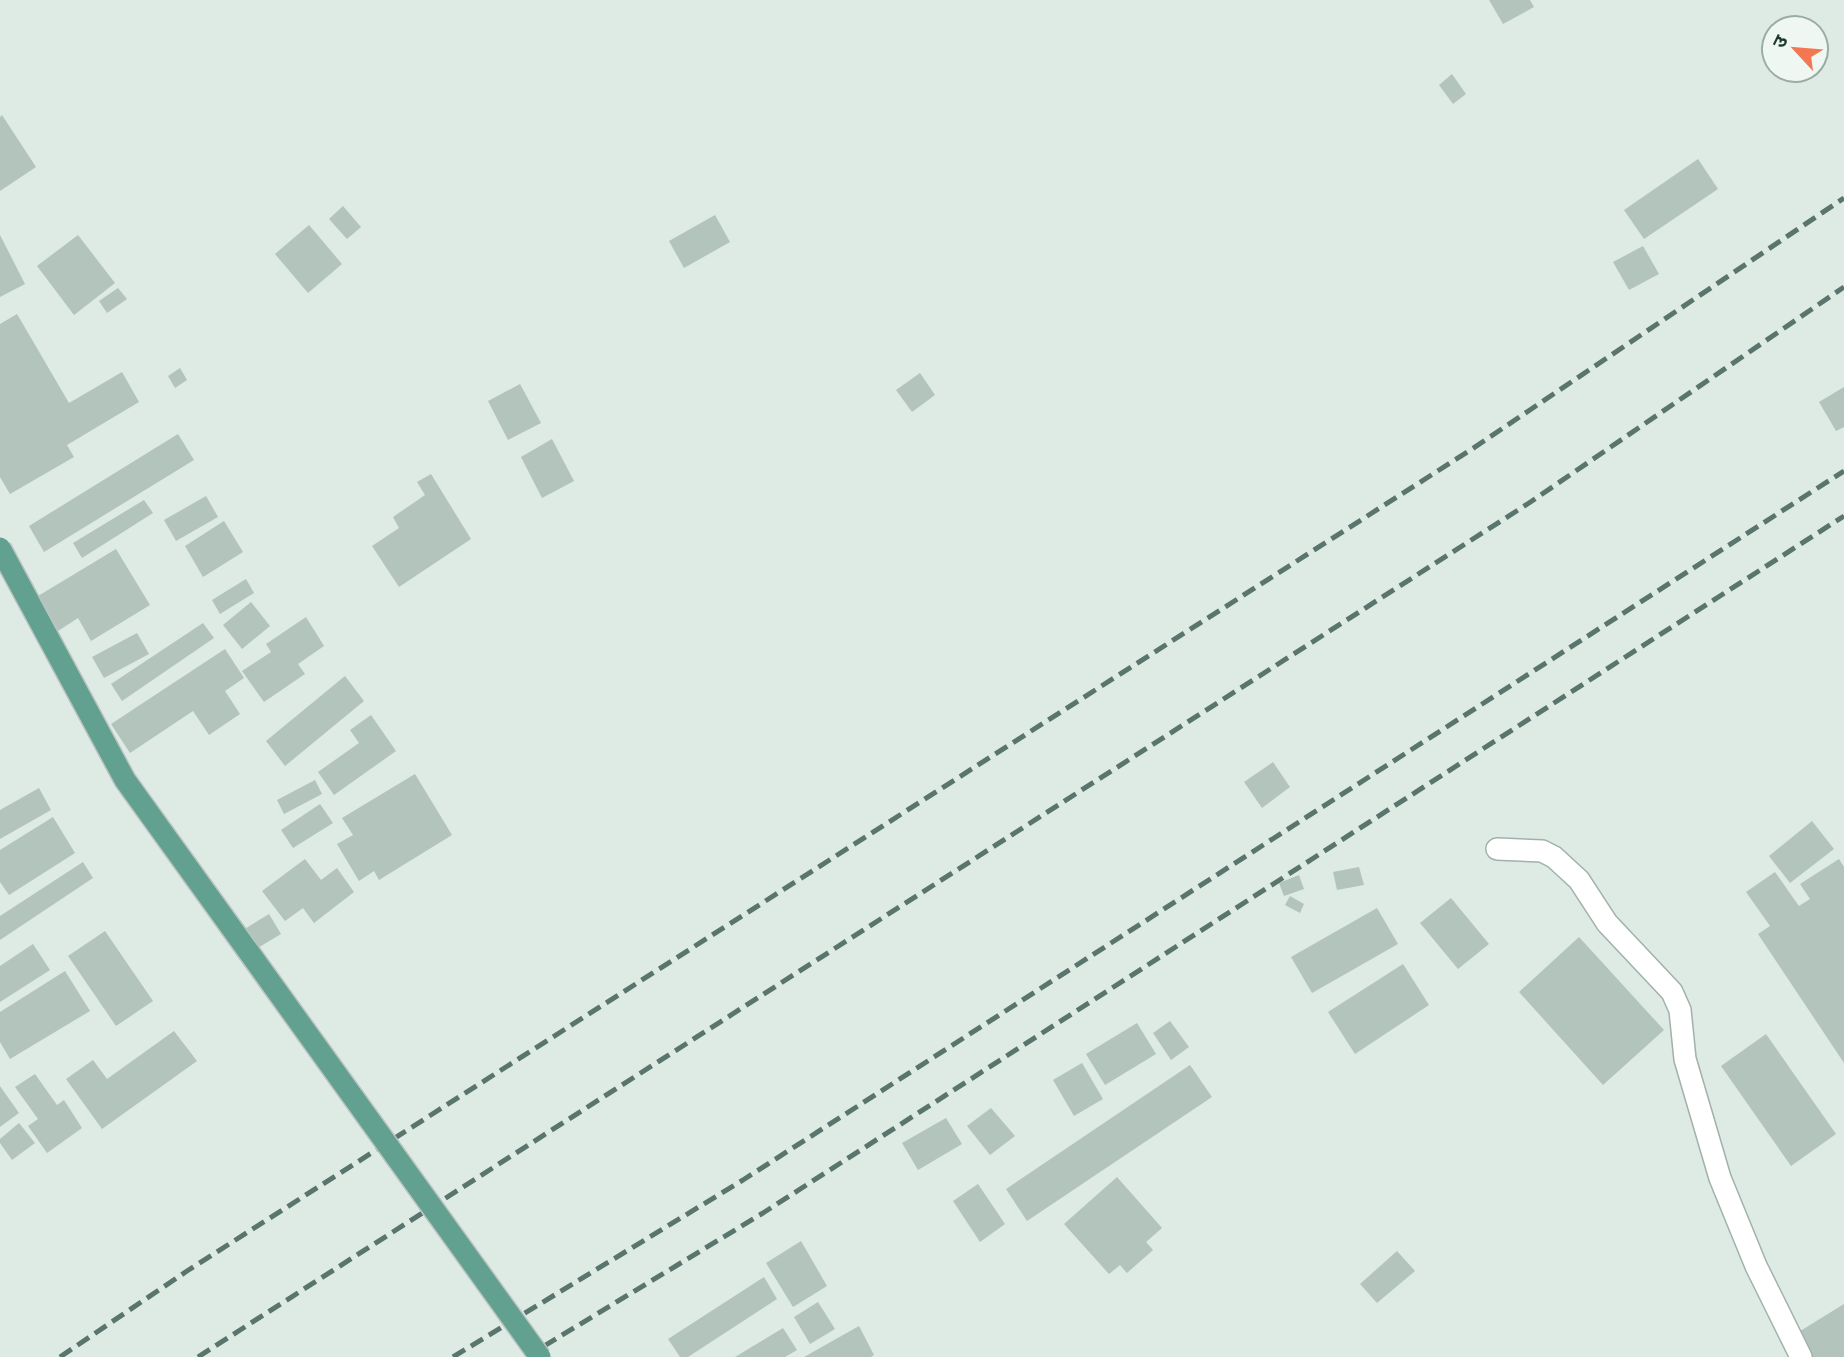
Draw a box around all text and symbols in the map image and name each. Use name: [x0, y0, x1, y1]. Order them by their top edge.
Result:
north arrow: [1760, 14, 1830, 84]
text: उ: [1767, 31, 1793, 52]

